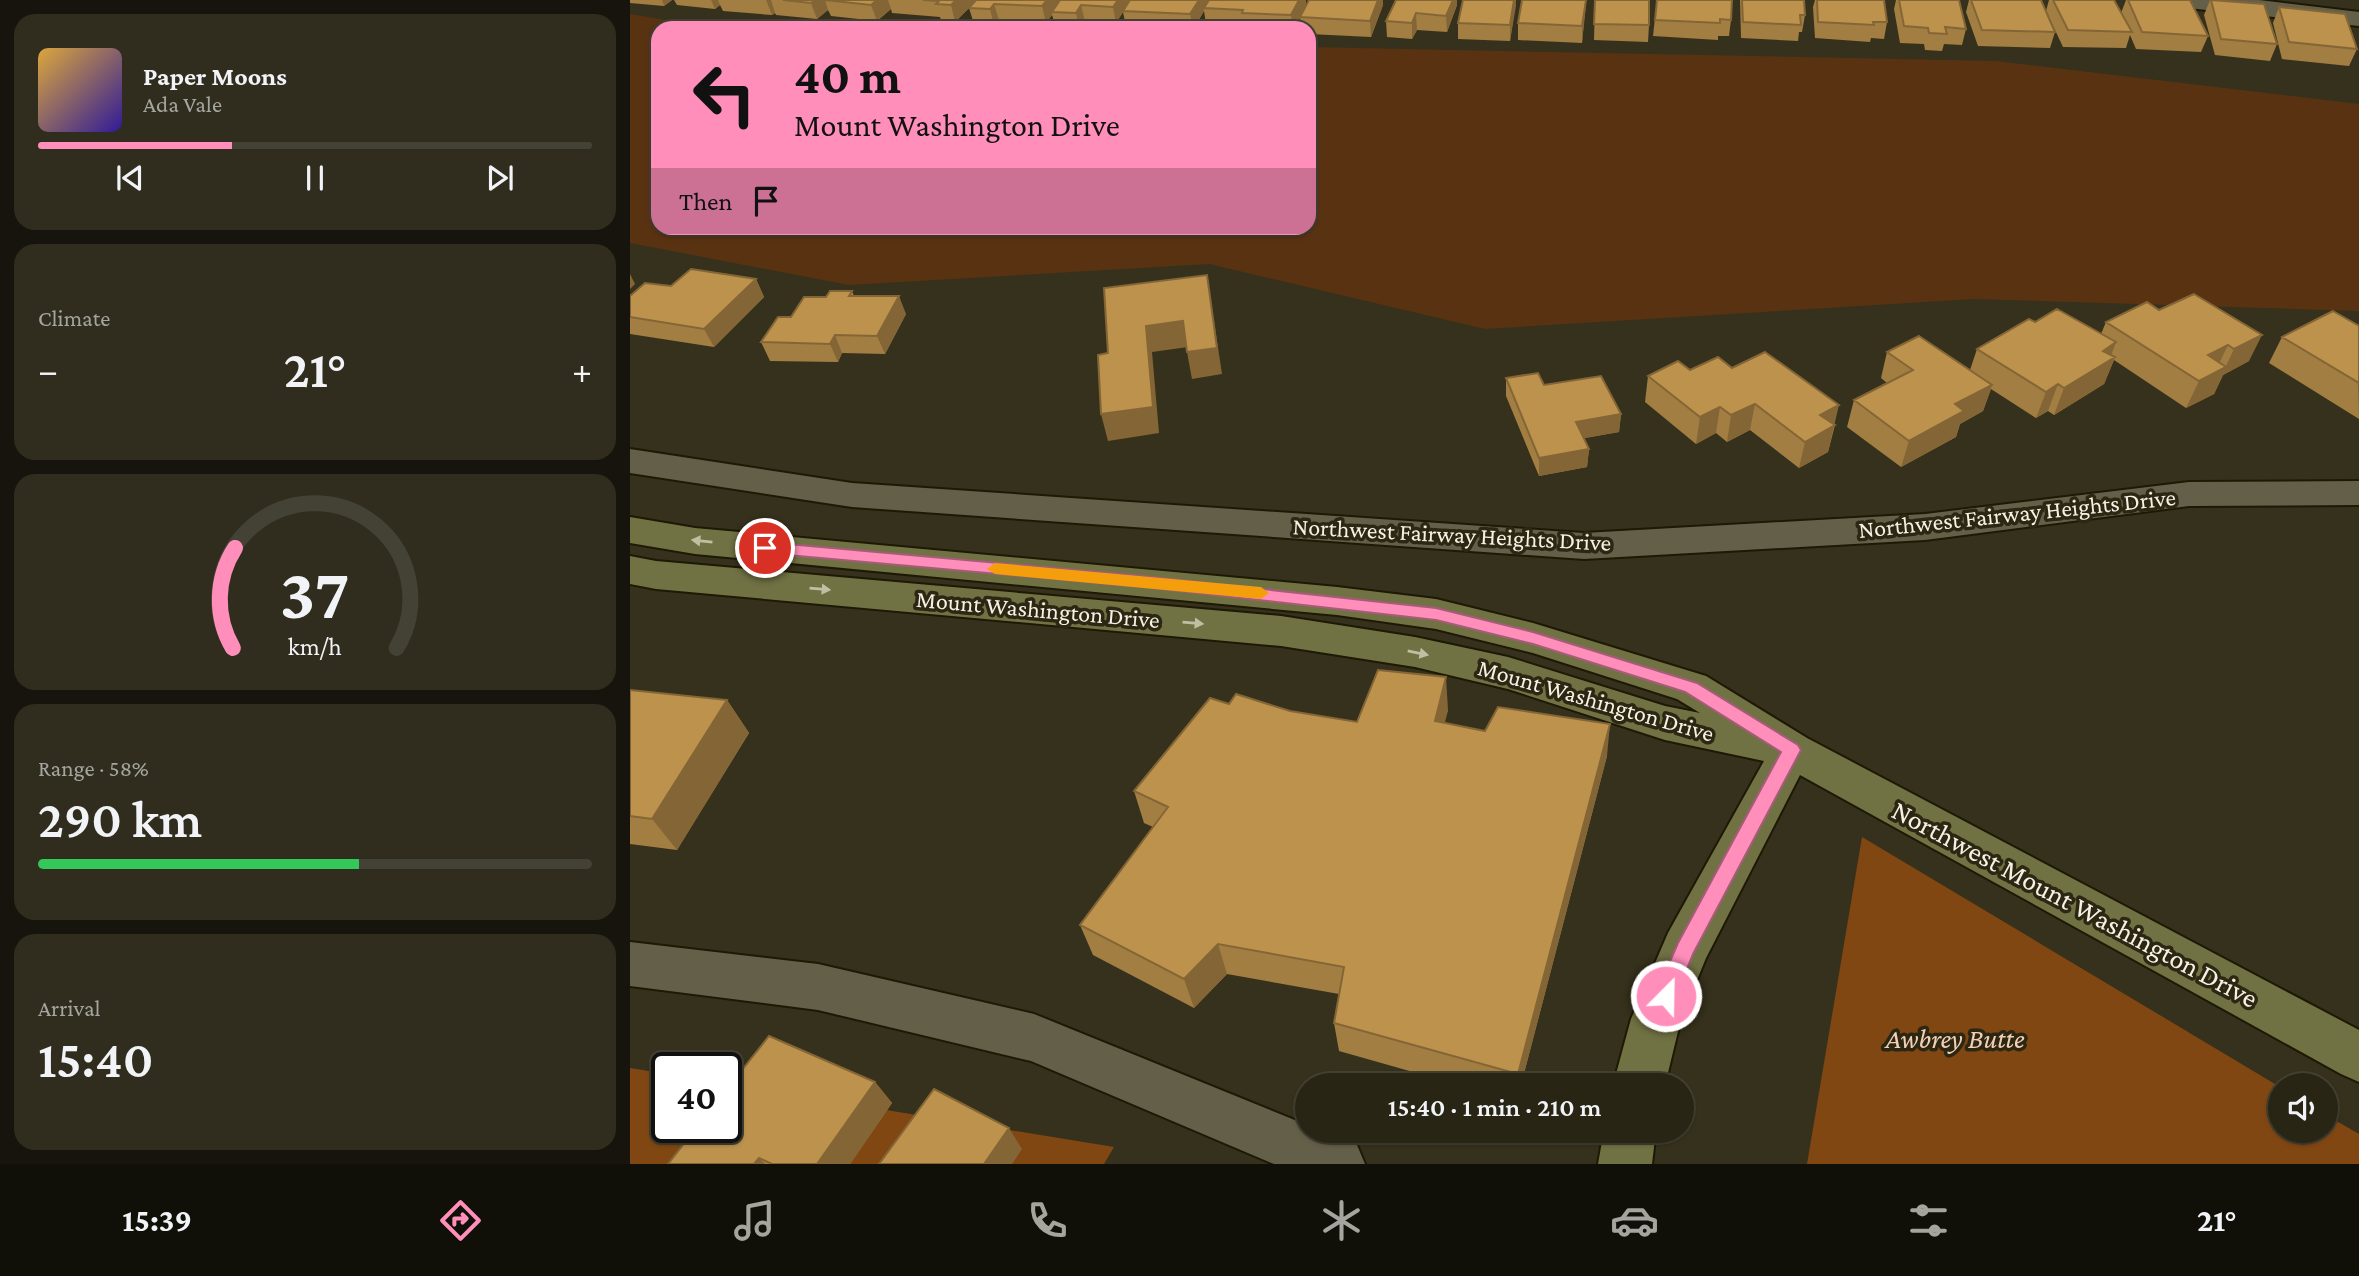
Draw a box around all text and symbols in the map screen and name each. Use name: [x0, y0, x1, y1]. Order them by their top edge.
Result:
icon: left: [679, 49, 770, 140]
text: 40 m: [794, 49, 901, 104]
text: Paper Moons: [143, 62, 287, 91]
text: Ada Vale: [143, 91, 222, 117]
text: Mount Washington Drive: [794, 107, 1120, 143]
icon: previous: [111, 159, 149, 197]
icon: pause: [296, 159, 334, 197]
icon: next: [481, 159, 519, 197]
icon: arrive: [747, 182, 785, 220]
text: Then: [679, 187, 733, 216]
text: Climate: [38, 305, 110, 331]
text: 21°: [284, 340, 346, 398]
text: −: [38, 349, 58, 391]
text: +: [572, 349, 592, 391]
street label: Northwest Fairway Heights Drive: [1857, 483, 2177, 543]
street label: Northwest Fairway Heights Drive: [1292, 512, 1612, 556]
pin: [735, 518, 795, 578]
icon: arrive: [746, 529, 784, 567]
one-way arrow: [691, 536, 713, 547]
text: 37: [280, 553, 350, 634]
one-way arrow: [809, 584, 831, 595]
street label: Mount Washington Drive: [915, 585, 1161, 633]
one-way arrow: [1182, 618, 1204, 629]
text: km/h: [288, 633, 342, 660]
one-way arrow: [1407, 648, 1429, 659]
street label: Mount Washington Drive: [1475, 653, 1717, 747]
text: Range · 58%: [38, 755, 149, 781]
text: 290 km: [38, 790, 202, 848]
street label: Northwest Mount Washington Drive: [1887, 794, 2263, 1014]
position arrow: [1629, 959, 1703, 1033]
text: Arrival: [38, 995, 101, 1021]
park label: Awbrey Butte: [1884, 1023, 2025, 1054]
text: 15:40: [38, 1030, 153, 1088]
speed limit sign: 40: [651, 1052, 742, 1143]
map controls: [2268, 1073, 2338, 1143]
button: sound: [2268, 1073, 2338, 1143]
text: 15:40 · 1 min · 210 m: [1388, 1093, 1601, 1122]
icon: directions: [436, 1196, 485, 1245]
icon: music: [730, 1196, 779, 1245]
icon: phone: [1023, 1196, 1072, 1245]
icon: climate: [1317, 1196, 1366, 1245]
icon: car: [1610, 1196, 1659, 1245]
icon: filters: [1904, 1196, 1953, 1245]
text: 15:39: [122, 1202, 192, 1238]
text: 21°: [2197, 1202, 2237, 1238]

